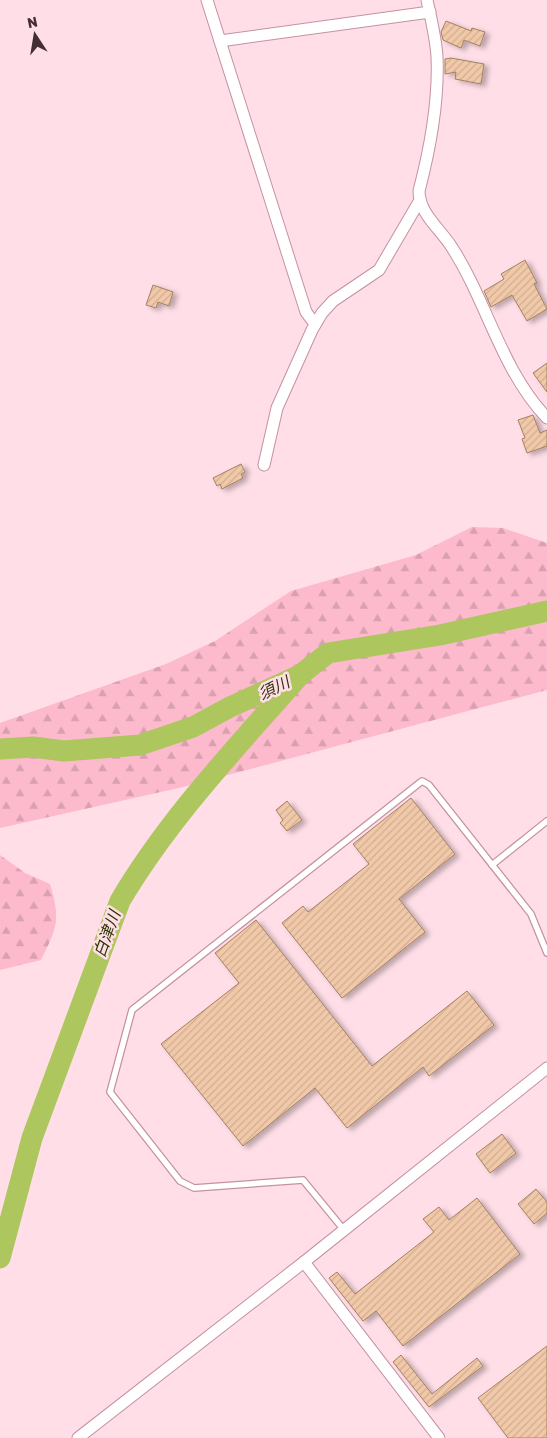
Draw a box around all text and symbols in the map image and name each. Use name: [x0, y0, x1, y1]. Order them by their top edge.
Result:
north arrow: [10, 10, 60, 60]
text: N: [26, 13, 39, 32]
water label: 須川: [255, 672, 294, 704]
water label: 白津川: [90, 906, 125, 960]

